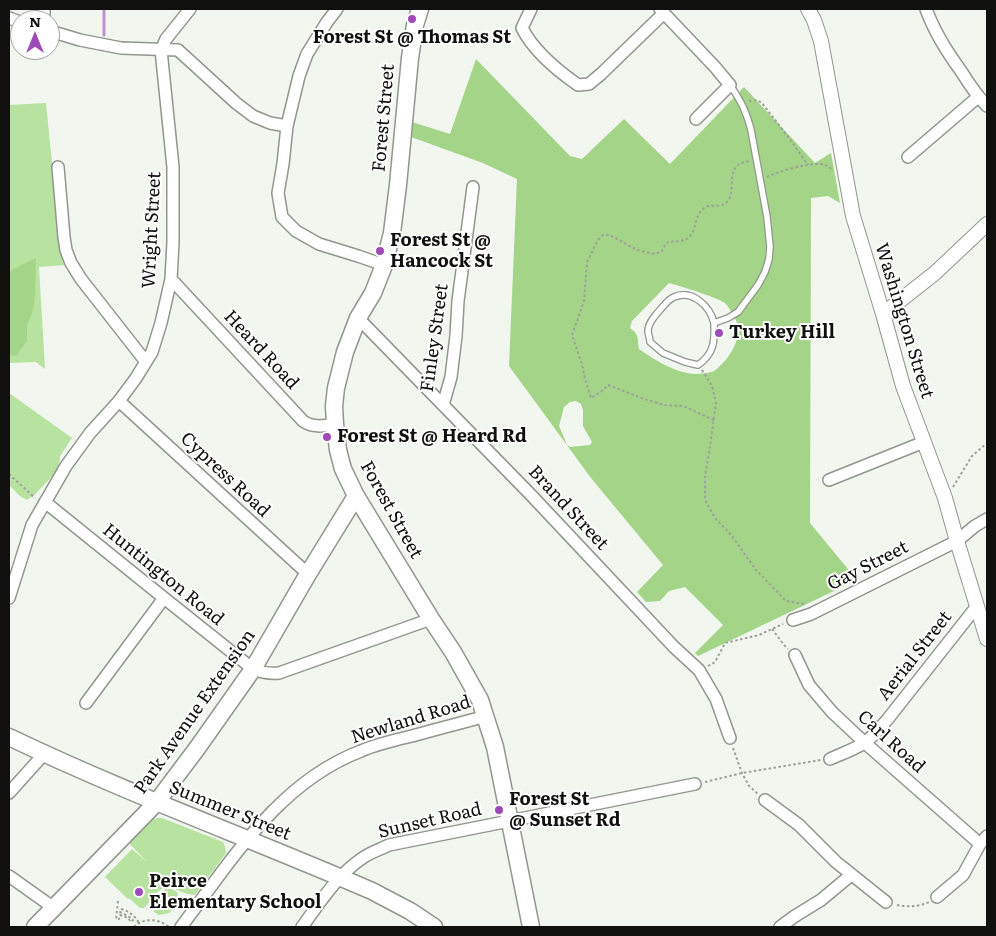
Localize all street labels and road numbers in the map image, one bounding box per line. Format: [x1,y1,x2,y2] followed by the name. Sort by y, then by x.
[369,63,399,173] street label: Forest Street
[138,171,166,289] street label: Wright Street
[870,241,938,401] street label: Washington Street
[417,282,453,394] street label: Finley Street
[219,306,303,394] street label: Heard Road
[176,428,274,522] street label: Cypress Road
[355,457,427,563] street label: Forest Street
[523,461,613,555] street label: Brand Street
[98,520,228,630] street label: Huntington Road
[824,536,912,596] street label: Gay Street
[873,607,957,705] street label: Aerial Street
[130,626,260,798] street label: Park Avenue Extension
[349,692,473,748] street label: Newland Road
[853,706,929,778] street label: Carl Road
[166,777,294,845] street label: Summer Street
[376,799,484,843] street label: Sunset Road

